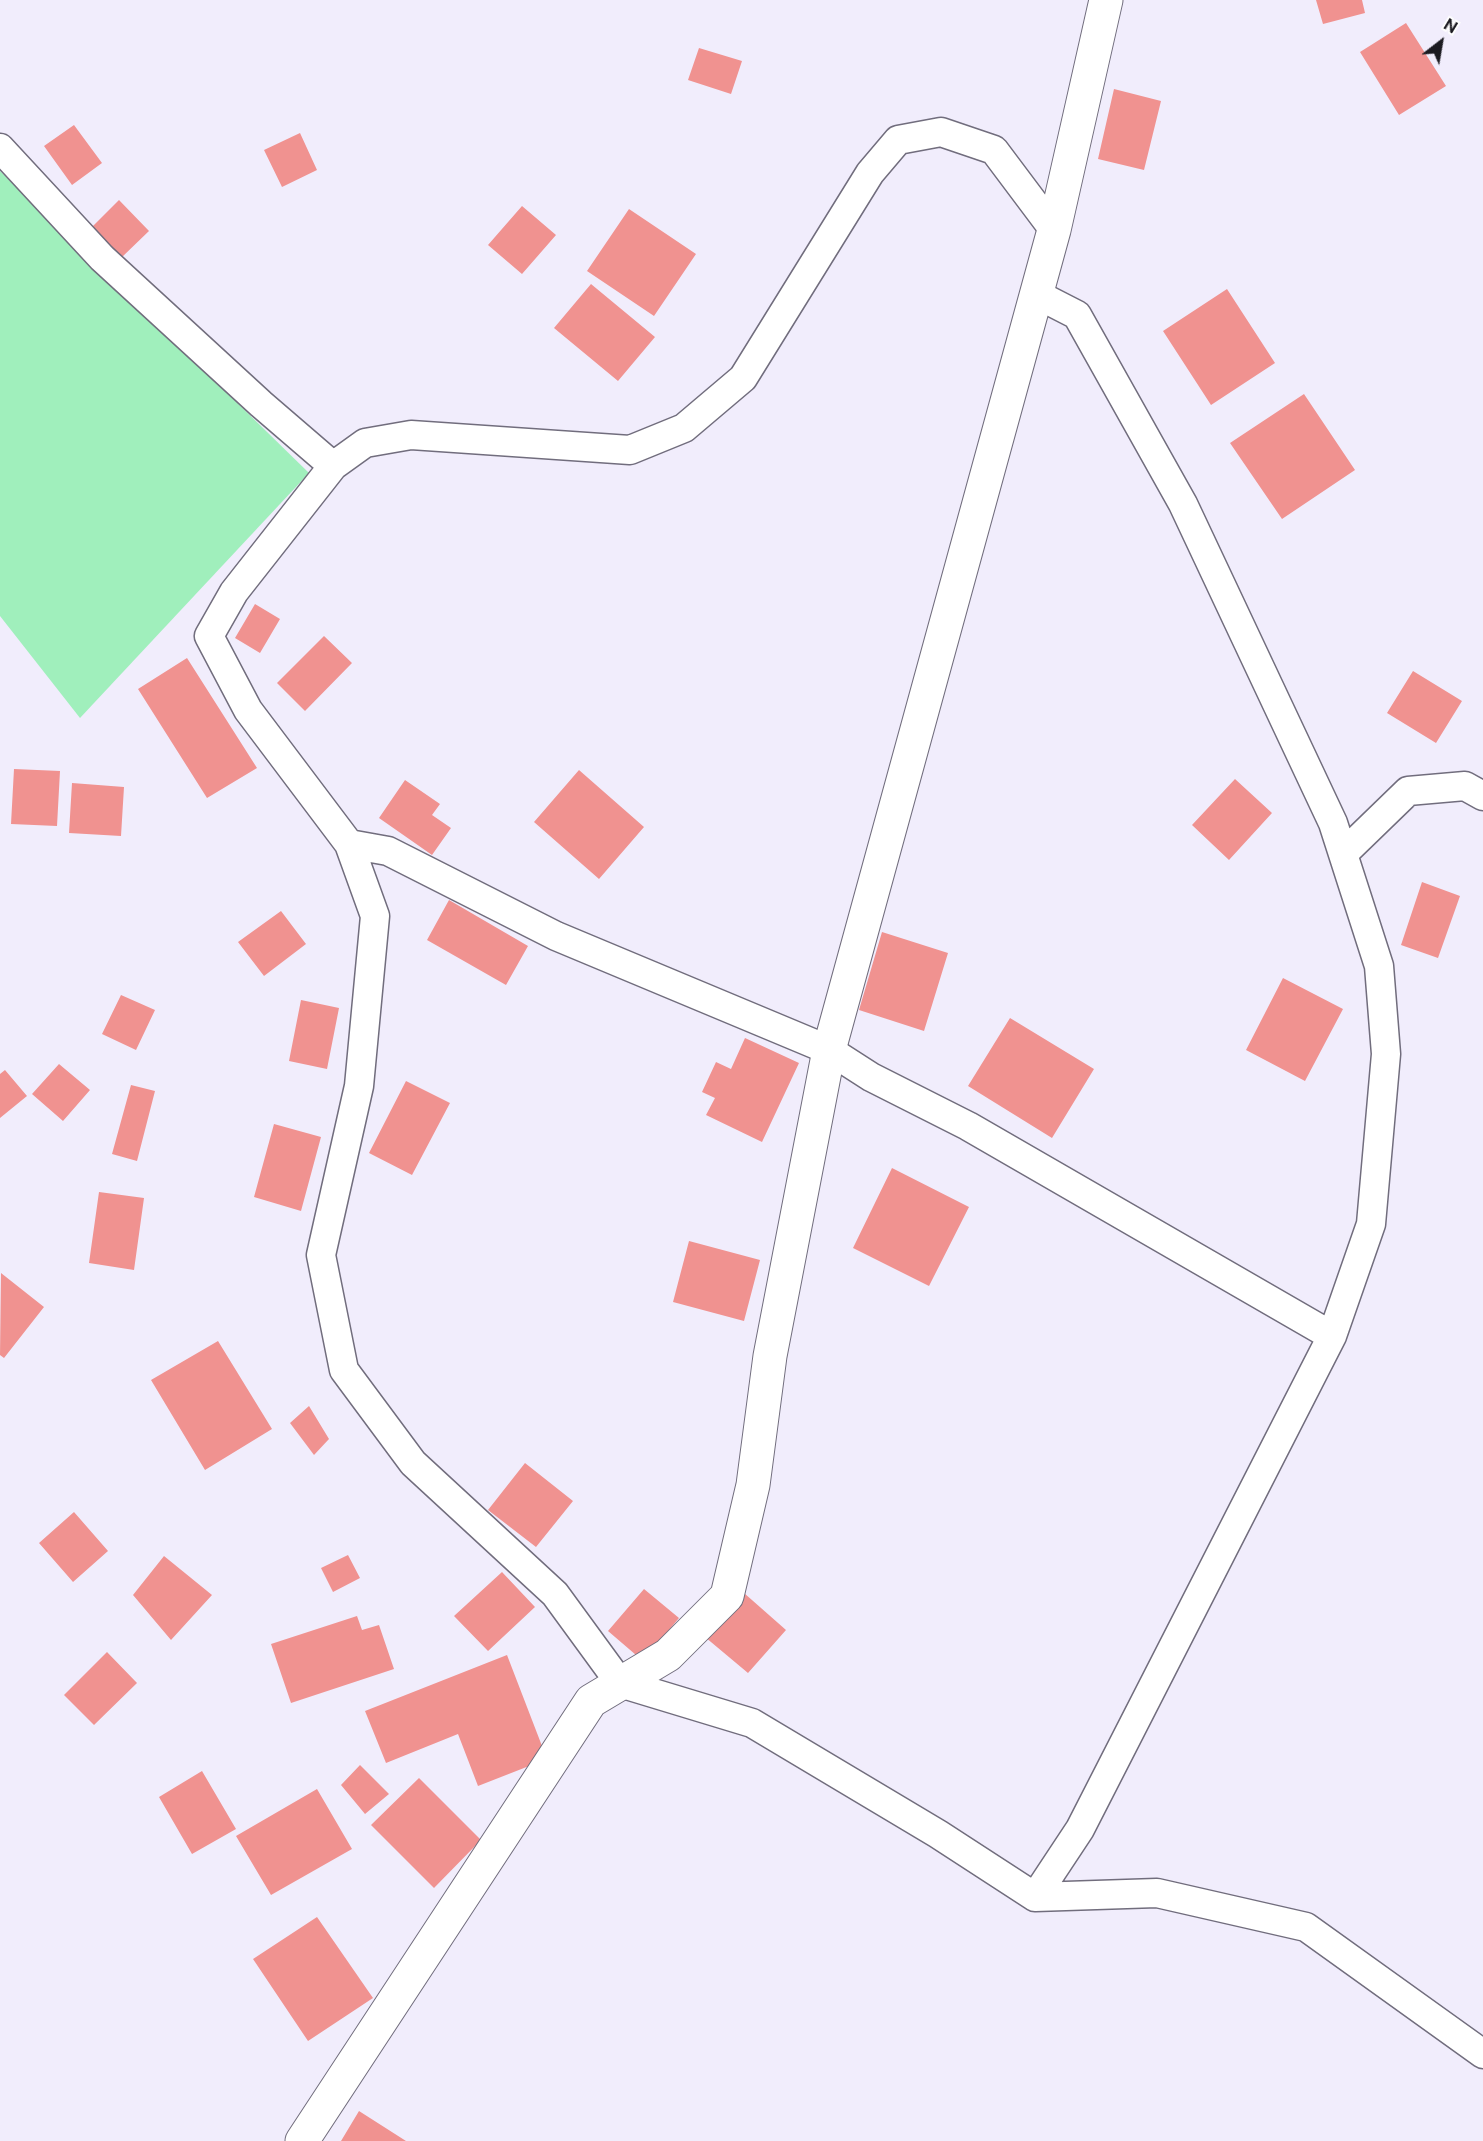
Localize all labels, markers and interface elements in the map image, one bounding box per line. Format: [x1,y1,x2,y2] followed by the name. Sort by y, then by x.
[1411,12,1471,72] north arrow
[1440,15,1461,38] text: N

